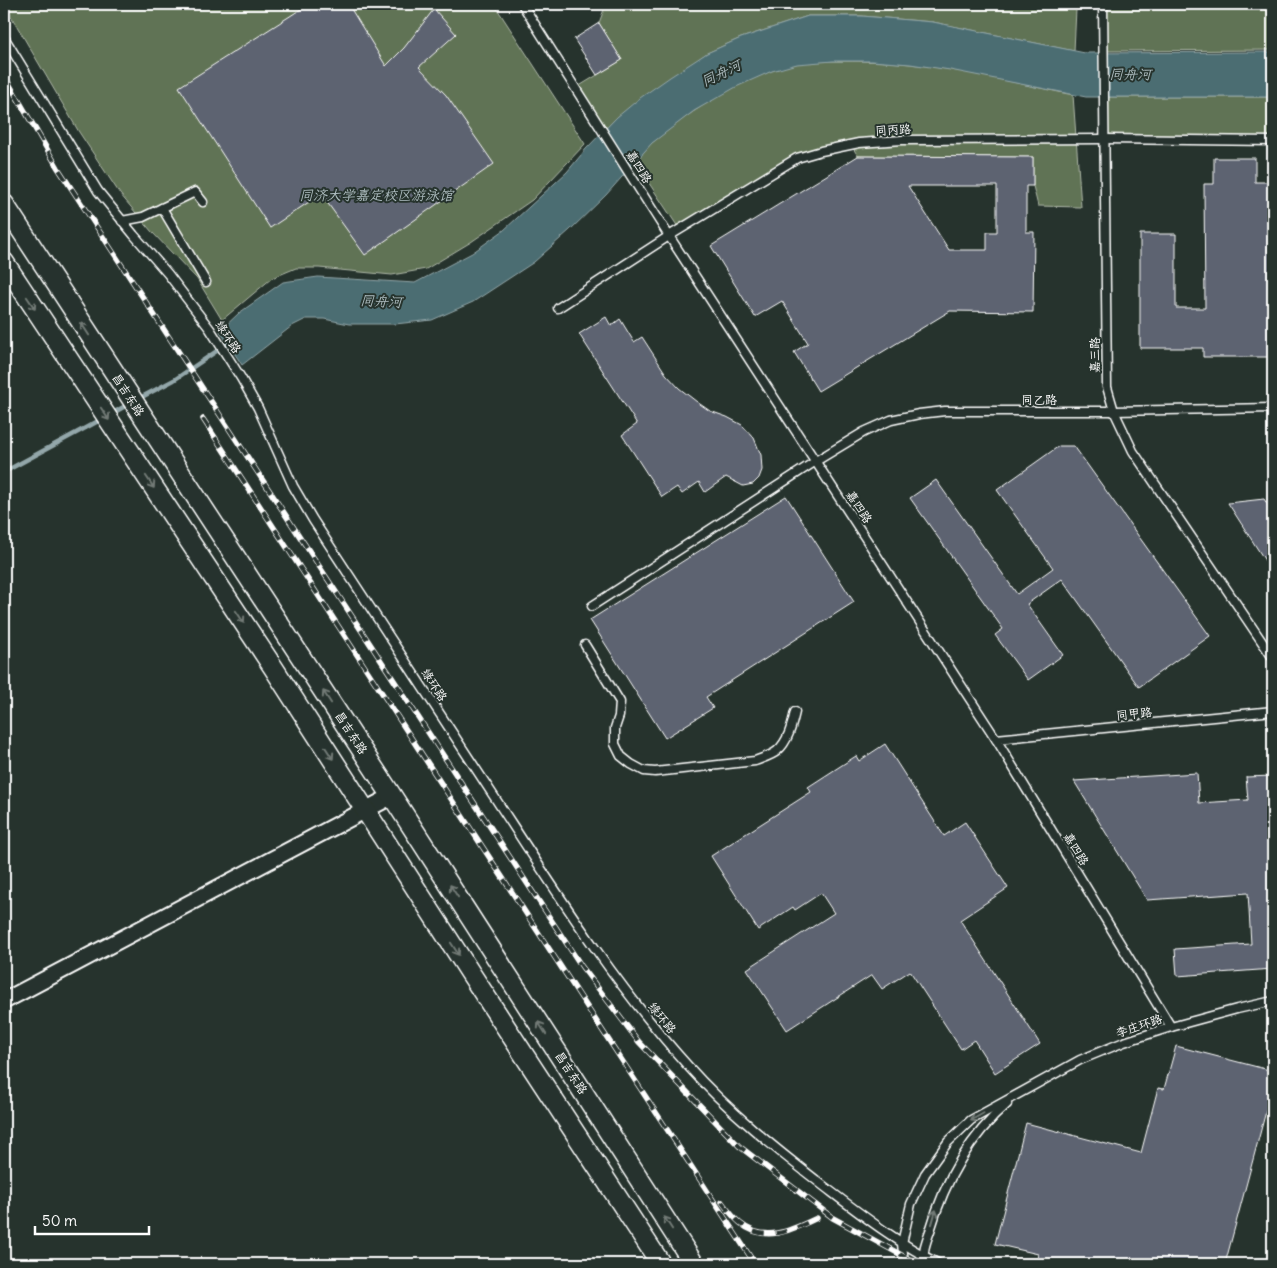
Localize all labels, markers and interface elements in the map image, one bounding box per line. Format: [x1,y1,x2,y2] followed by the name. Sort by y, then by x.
[698,55,746,90] water label: 同舟河
[1109,65,1153,83] water label: 同舟河
[875,121,911,138] street label: 同丙路
[624,147,655,186] street label: 嘉四路
[299,186,455,204] water label: 同济大学嘉定校区游泳馆
[360,291,404,311] water label: 同舟河
[26,295,36,309] one-way arrow
[212,318,245,356] street label: 绿环路
[80,322,90,336] one-way arrow
[1087,337,1102,373] street label: 嘉三路
[109,371,148,419] street label: 昌吉东路
[1021,392,1057,407] street label: 同乙路
[99,407,110,421] one-way arrow
[145,475,155,489] one-way arrow
[843,488,876,526] street label: 嘉四路
[235,610,245,624] one-way arrow
[418,666,451,704] street label: 绿环路
[322,690,332,704] one-way arrow
[1115,704,1153,723] street label: 同甲路
[332,709,371,757] street label: 昌吉东路
[324,746,334,760] one-way arrow
[1061,829,1092,868] street label: 嘉四路
[449,885,459,899] one-way arrow
[450,942,460,956] one-way arrow
[645,999,680,1036] street label: 绿环路
[1114,1011,1164,1040] street label: 李庄环路
[537,1021,547,1035] one-way arrow
[552,1049,591,1097] street label: 昌吉东路
[971,1112,985,1122] one-way arrow
[35,1203,149,1235] scale bar
[929,1210,939,1226] one-way arrow
[42,1211,77,1230] text: 50 m
[663,1217,673,1231] one-way arrow

